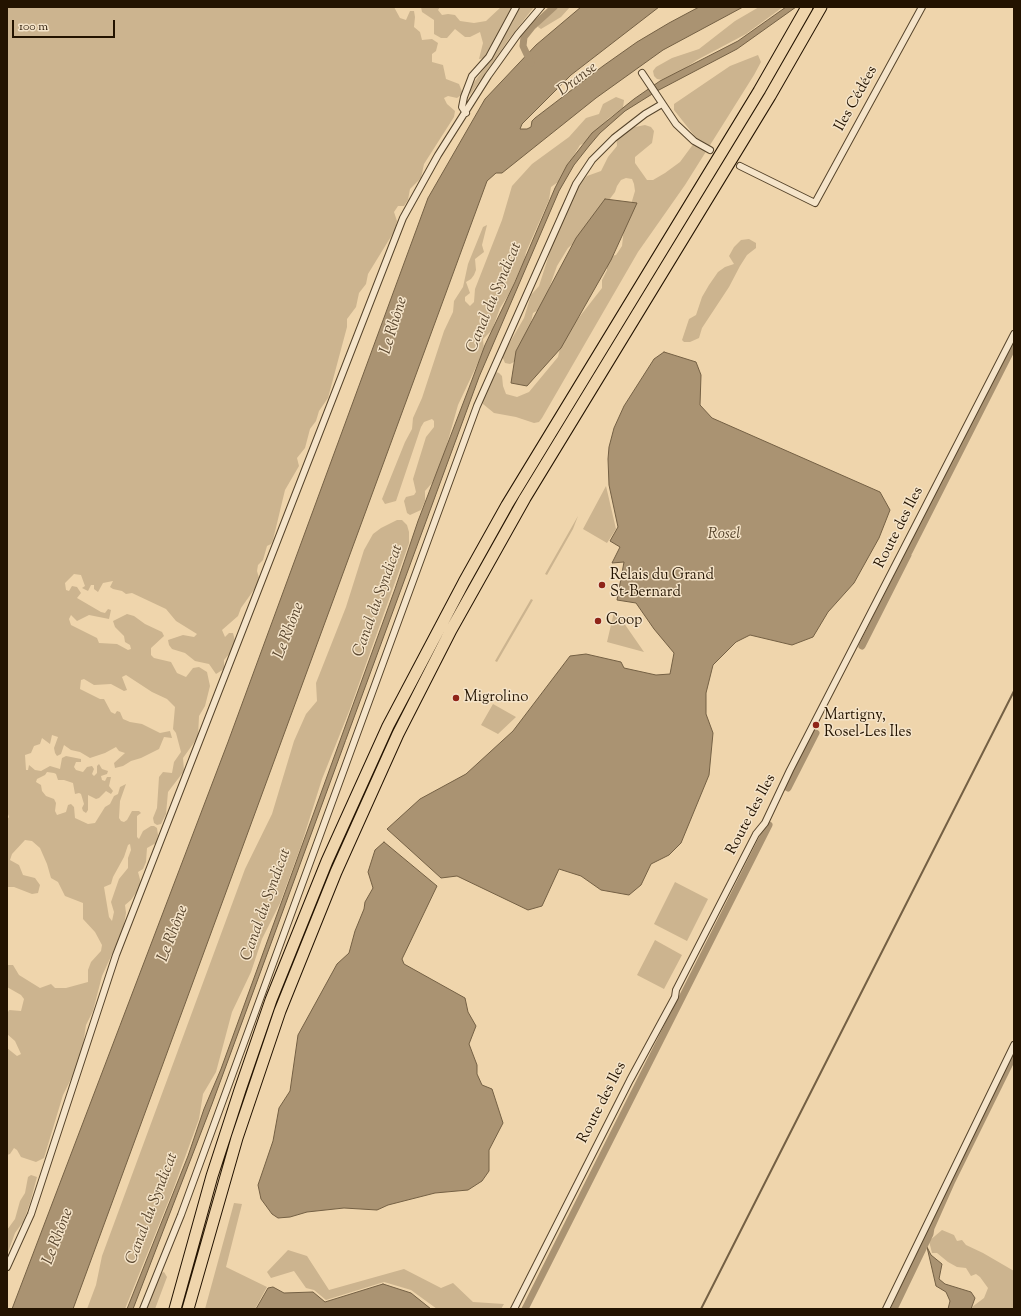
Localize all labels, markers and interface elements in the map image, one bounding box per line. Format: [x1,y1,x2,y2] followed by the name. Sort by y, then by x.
[14,12,117,38] scale bar
[19,18,48,36] text: 100 m
[554,59,602,101] water label: Dranse
[832,63,882,135] street label: Iles Cédées
[463,240,527,356] water label: Canal du Syndicat
[377,295,413,357] water label: Le Rhône
[872,484,928,572] street label: Route des Iles
[708,525,740,545] water label: Rosel
[350,542,408,660] water label: Canal du Syndicat
[610,567,714,602] place label: Relais du Grand St-Bernard
[597,580,607,590] marker: Relais du Grand St-Bernard
[270,600,310,662] water label: Le Rhône
[606,612,642,630] place label: Coop
[593,616,603,626] marker: Coop
[464,689,528,707] place label: Migrolino
[451,693,461,703] marker: Migrolino
[824,707,911,742] place label: Martigny, Rosel-Les Iles
[811,720,821,730] marker: Martigny, Rosel-Les Iles
[723,772,781,858] street label: Route des Iles
[238,846,296,964] water label: Canal du Syndicat
[154,903,194,965] water label: Le Rhône
[575,1059,631,1147] street label: Route des Iles
[123,1150,183,1268] water label: Canal du Syndicat
[39,1206,79,1268] water label: Le Rhône

